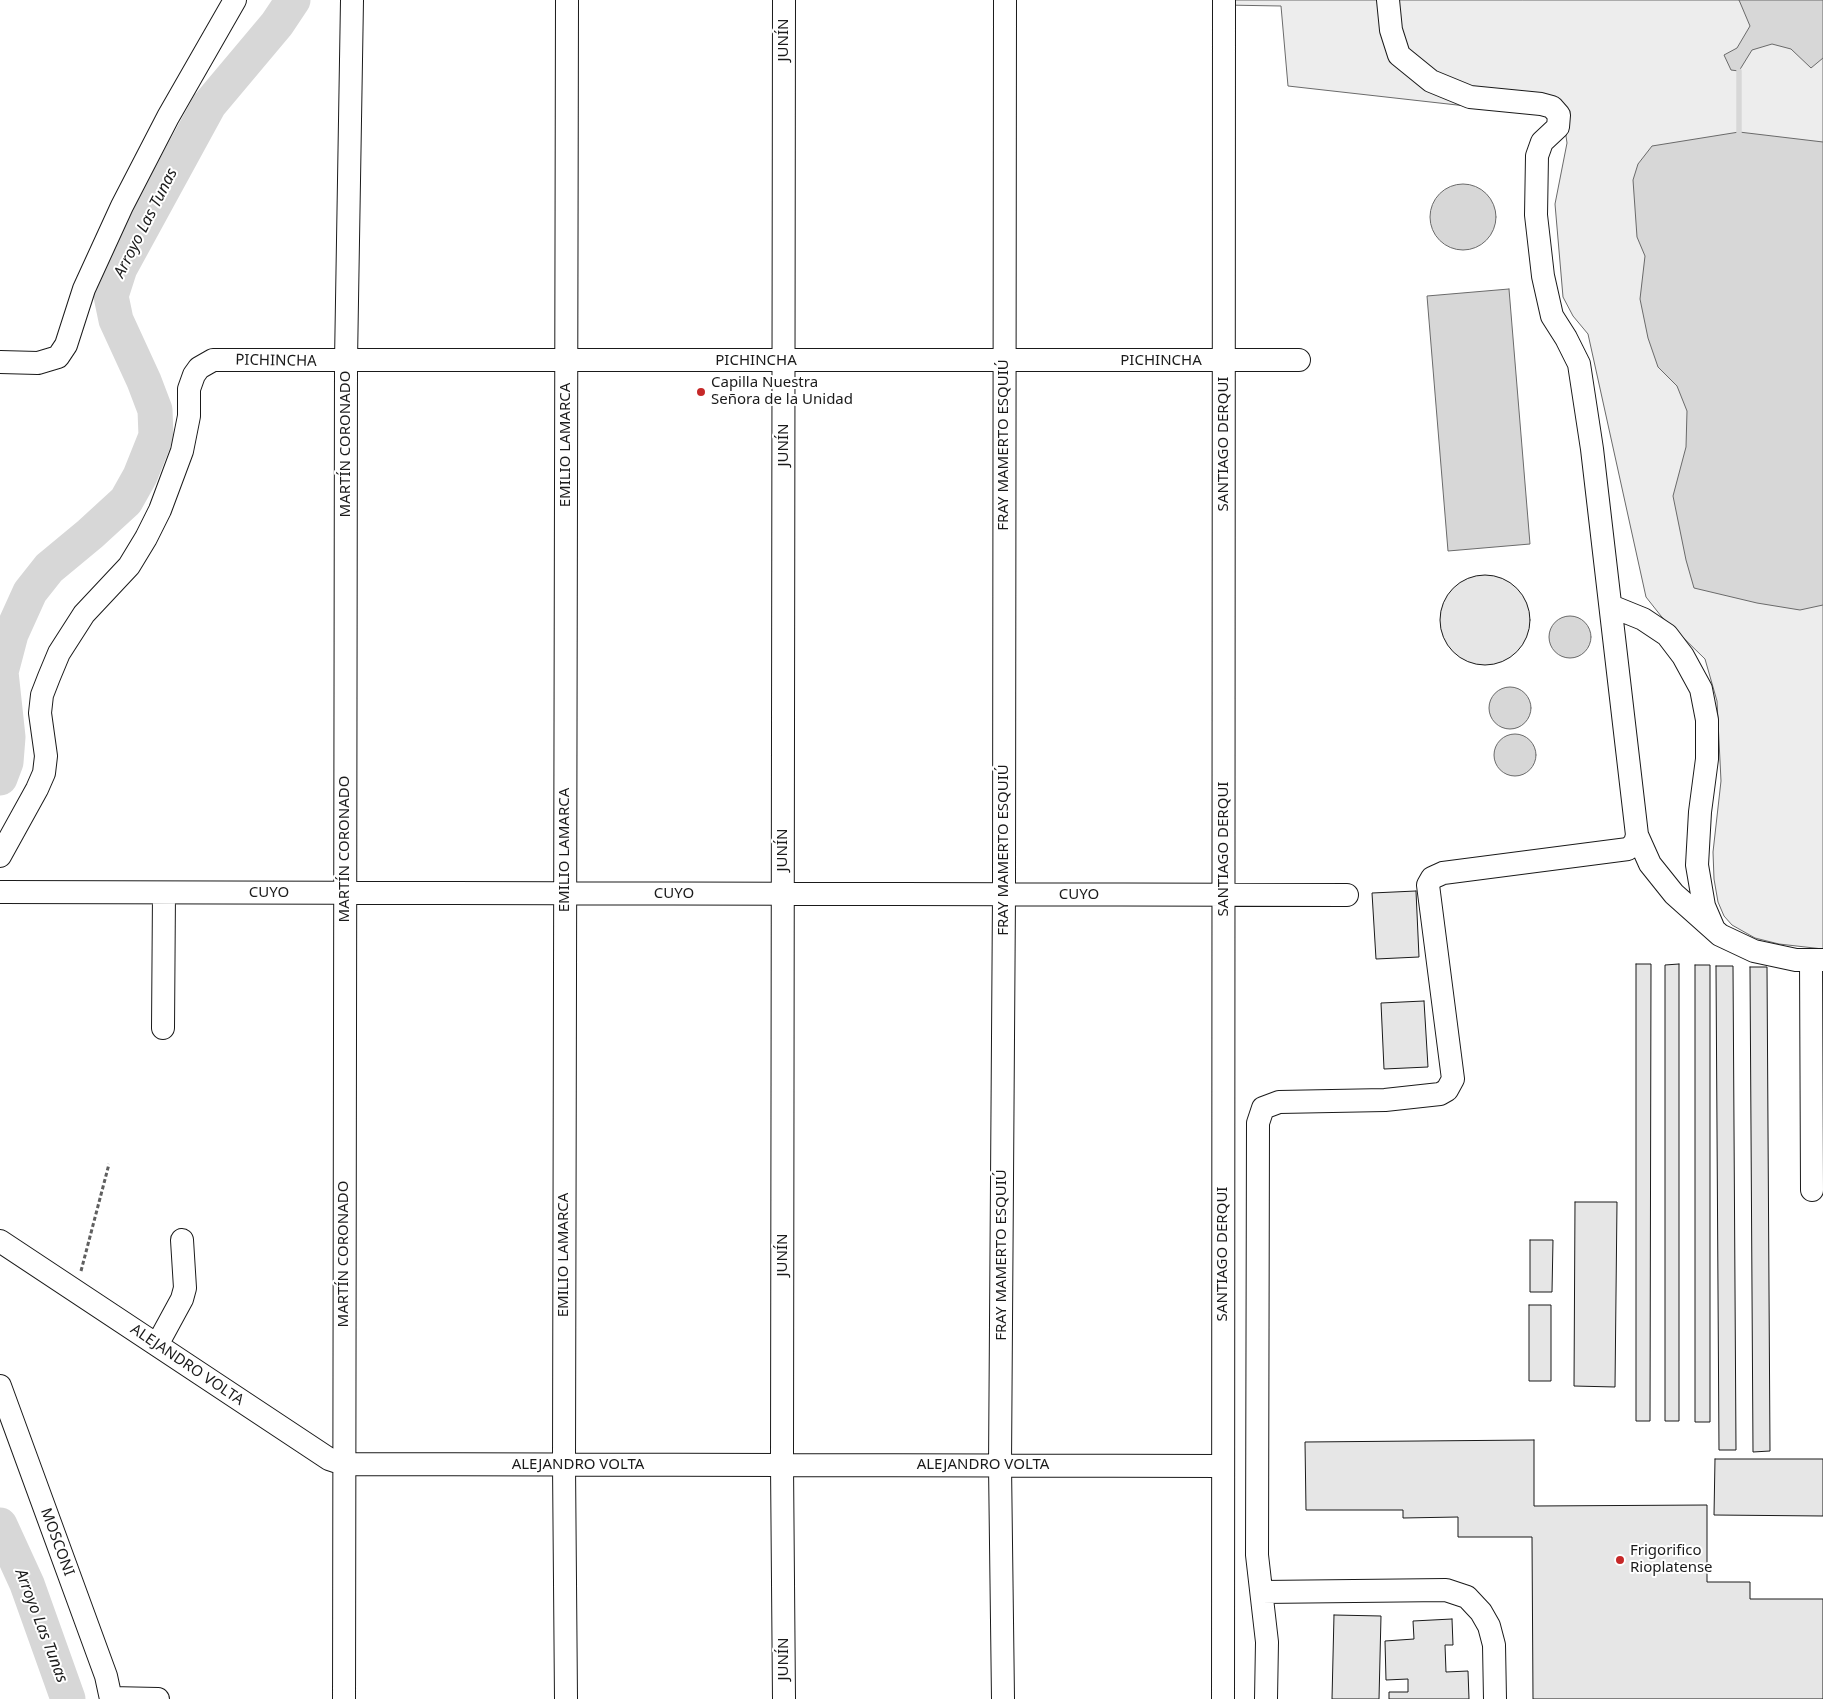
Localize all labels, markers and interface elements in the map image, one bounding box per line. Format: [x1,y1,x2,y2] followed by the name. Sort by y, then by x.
[775,19,793,61] street label: JUNÍN
[110,165,182,281] water label: Arroyo Las Tunas
[235,351,317,371] street label: PICHINCHA
[715,352,797,370] street label: PICHINCHA
[1120,352,1202,370] street label: PICHINCHA
[995,359,1013,531] street label: FRAY MAMERTO ESQUIÚ
[337,371,355,517] street label: MARTÍN CORONADO
[711,374,853,409] place label: Capilla Nuestra Señora de la Unidad
[1215,377,1233,511] street label: SANTIAGO DERQUI
[557,383,575,507] street label: EMILIO LAMARCA
[695,386,707,398] marker: Capilla Nuestra Señora de la Unidad
[775,424,793,466] street label: JUNÍN
[995,764,1013,936] street label: FRAY MAMERTO ESQUIÚ
[336,776,354,922] street label: MARTÍN CORONADO
[1215,782,1233,916] street label: SANTIAGO DERQUI
[556,788,574,912] street label: EMILIO LAMARCA
[774,829,792,871] street label: JUNÍN
[249,884,289,902] street label: CUYO
[654,885,694,903] street label: CUYO
[1059,886,1099,904] street label: CUYO
[993,1169,1011,1341] street label: FRAY MAMERTO ESQUIÚ
[335,1181,353,1327] street label: MARTÍN CORONADO
[1214,1187,1232,1321] street label: SANTIAGO DERQUI
[555,1193,573,1317] street label: EMILIO LAMARCA
[774,1234,792,1276] street label: JUNÍN
[127,1320,247,1410] street label: ALEJANDRO VOLTA
[512,1456,644,1474] street label: ALEJANDRO VOLTA
[917,1456,1049,1474] street label: ALEJANDRO VOLTA
[36,1506,78,1578] street label: MOSCONI
[1630,1542,1713,1577] place label: Frigorifico Rioplatense
[1614,1554,1626,1566] marker: Frigorifico Rioplatense
[10,1566,72,1686] water label: Arroyo Las Tunas
[775,1638,793,1680] street label: JUNÍN

